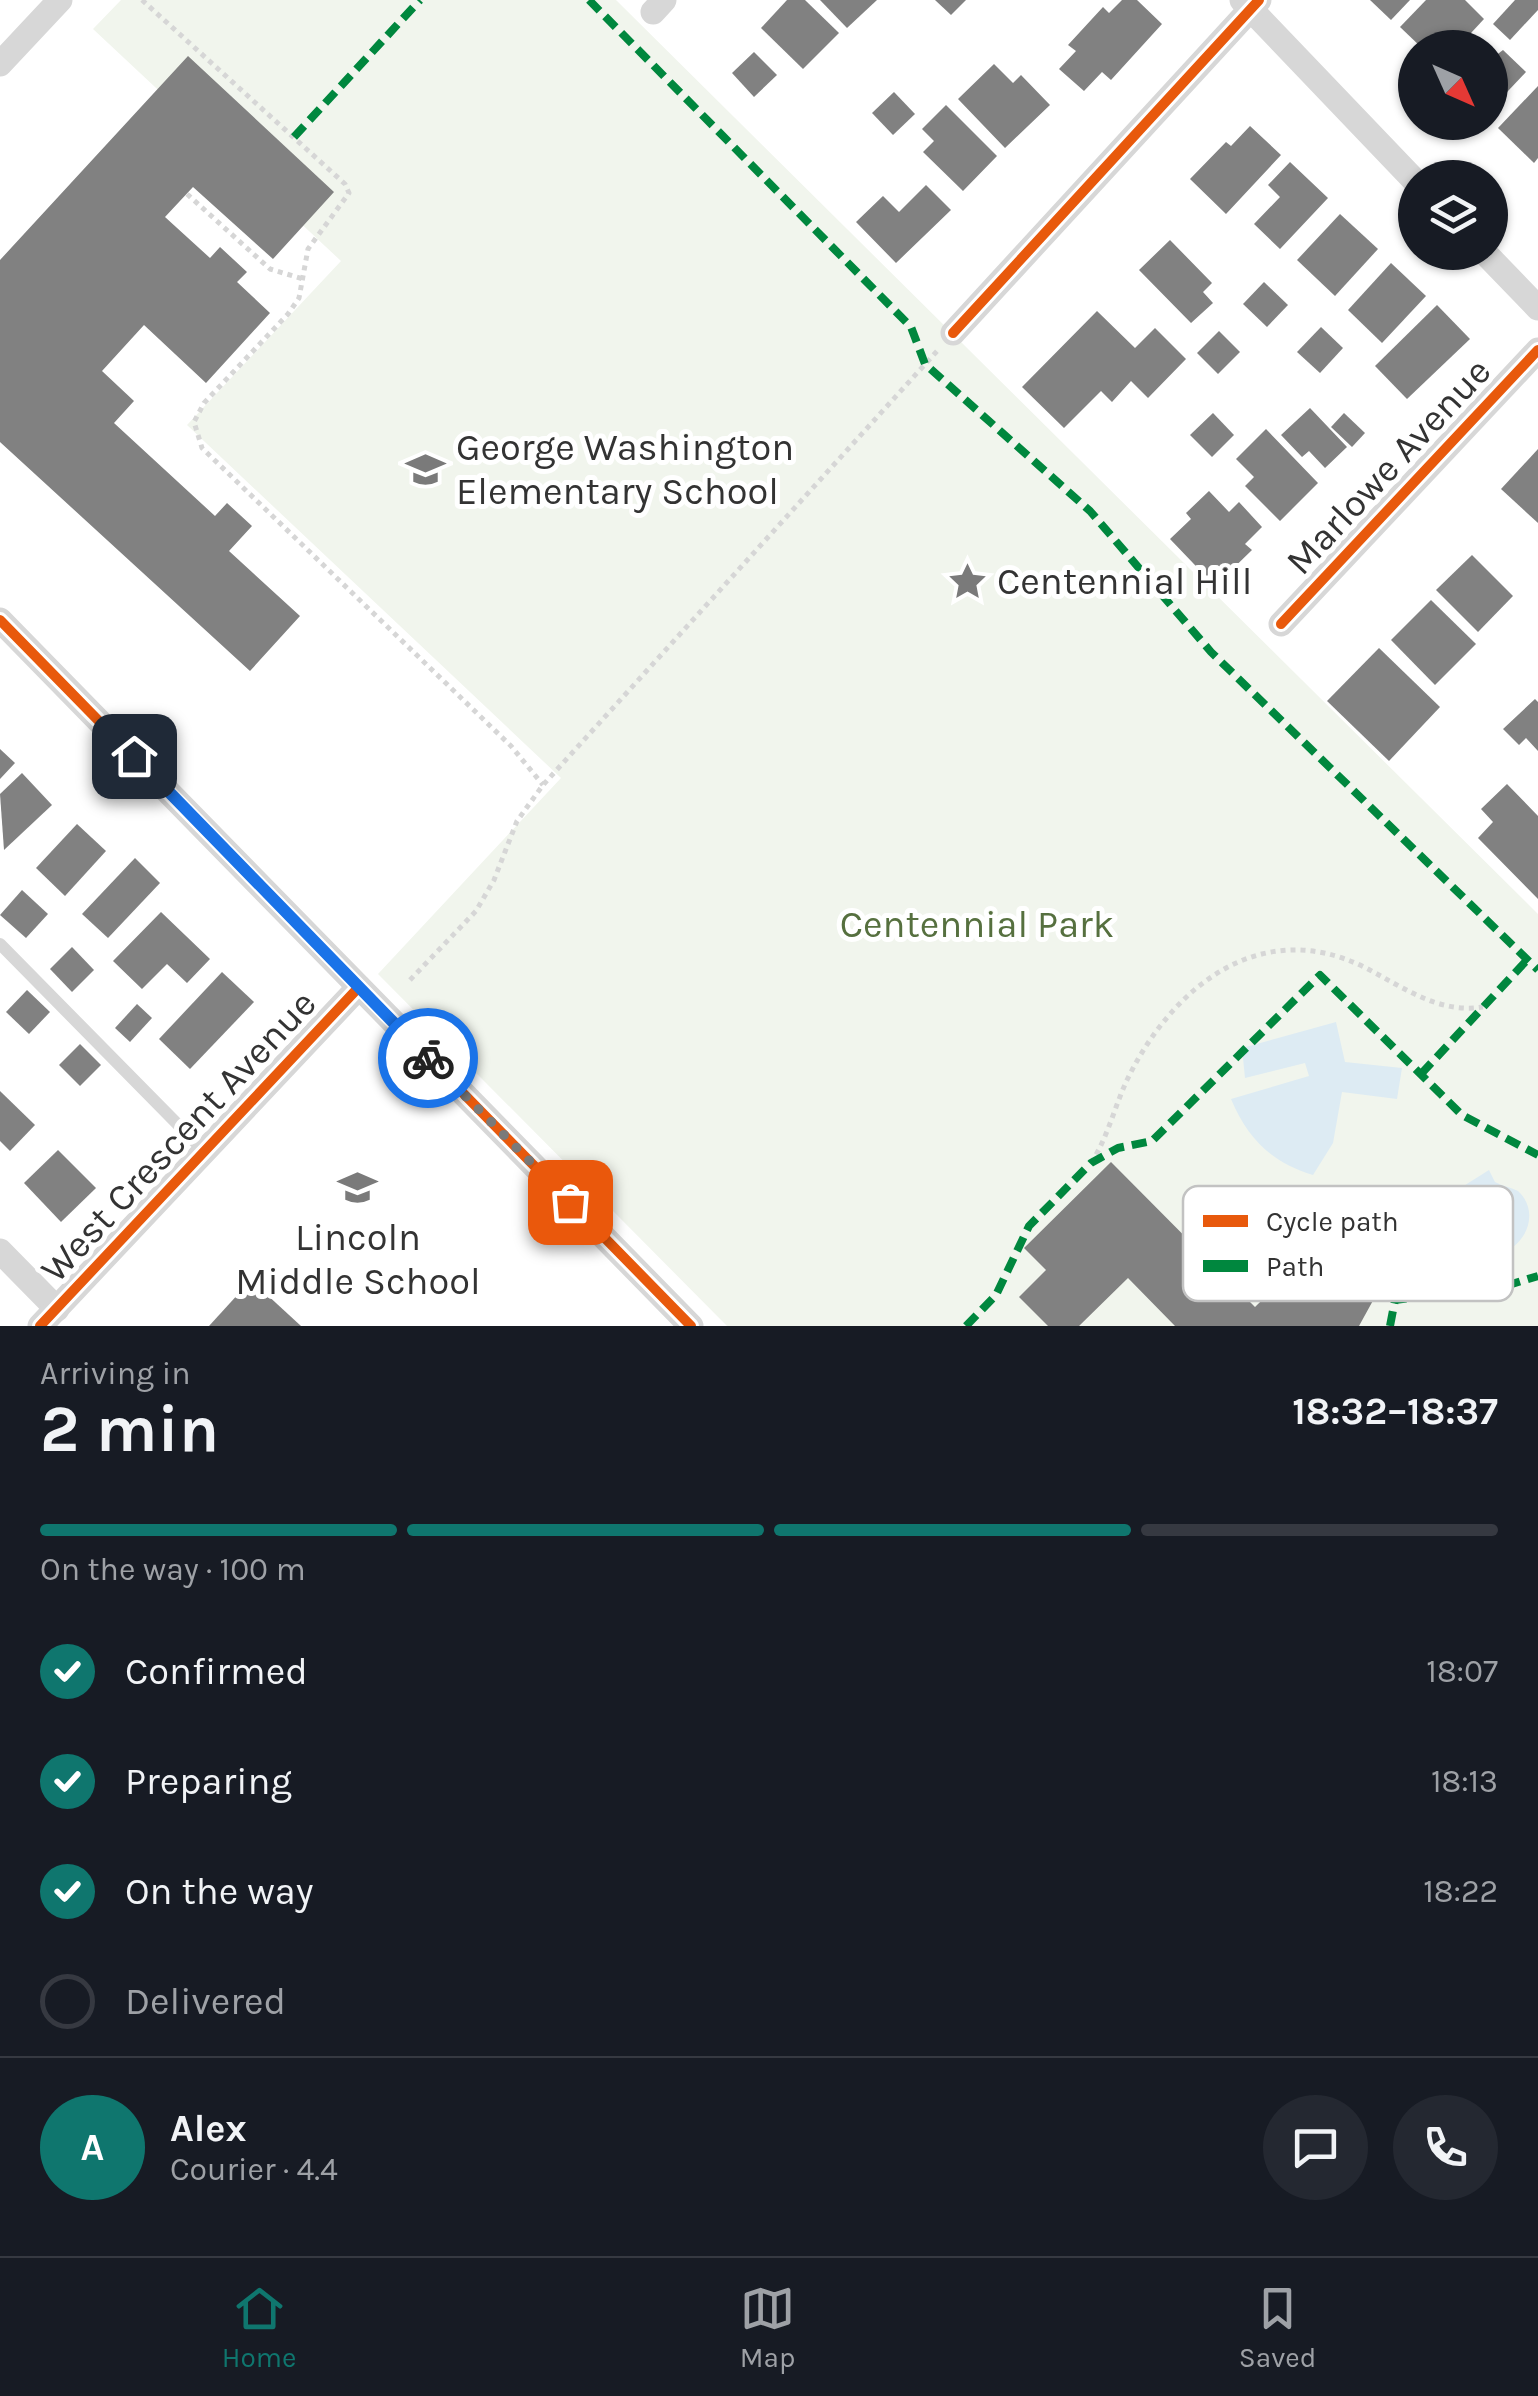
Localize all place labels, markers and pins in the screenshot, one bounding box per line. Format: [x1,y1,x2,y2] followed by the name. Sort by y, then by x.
[456,425,794,514] place label: George Washington Elementary School
[405,448,447,490] school or university icon: George Washington Elementary School
[997,559,1252,604] place label: Centennial Hill
[946,560,988,602] place icon: Centennial Hill
[92,714,177,799] pin
[528,1160,613,1245] pin
[337,1167,379,1209] school or university icon: Lincoln Middle School
[235,1215,481,1304] place label: Lincoln Middle School

